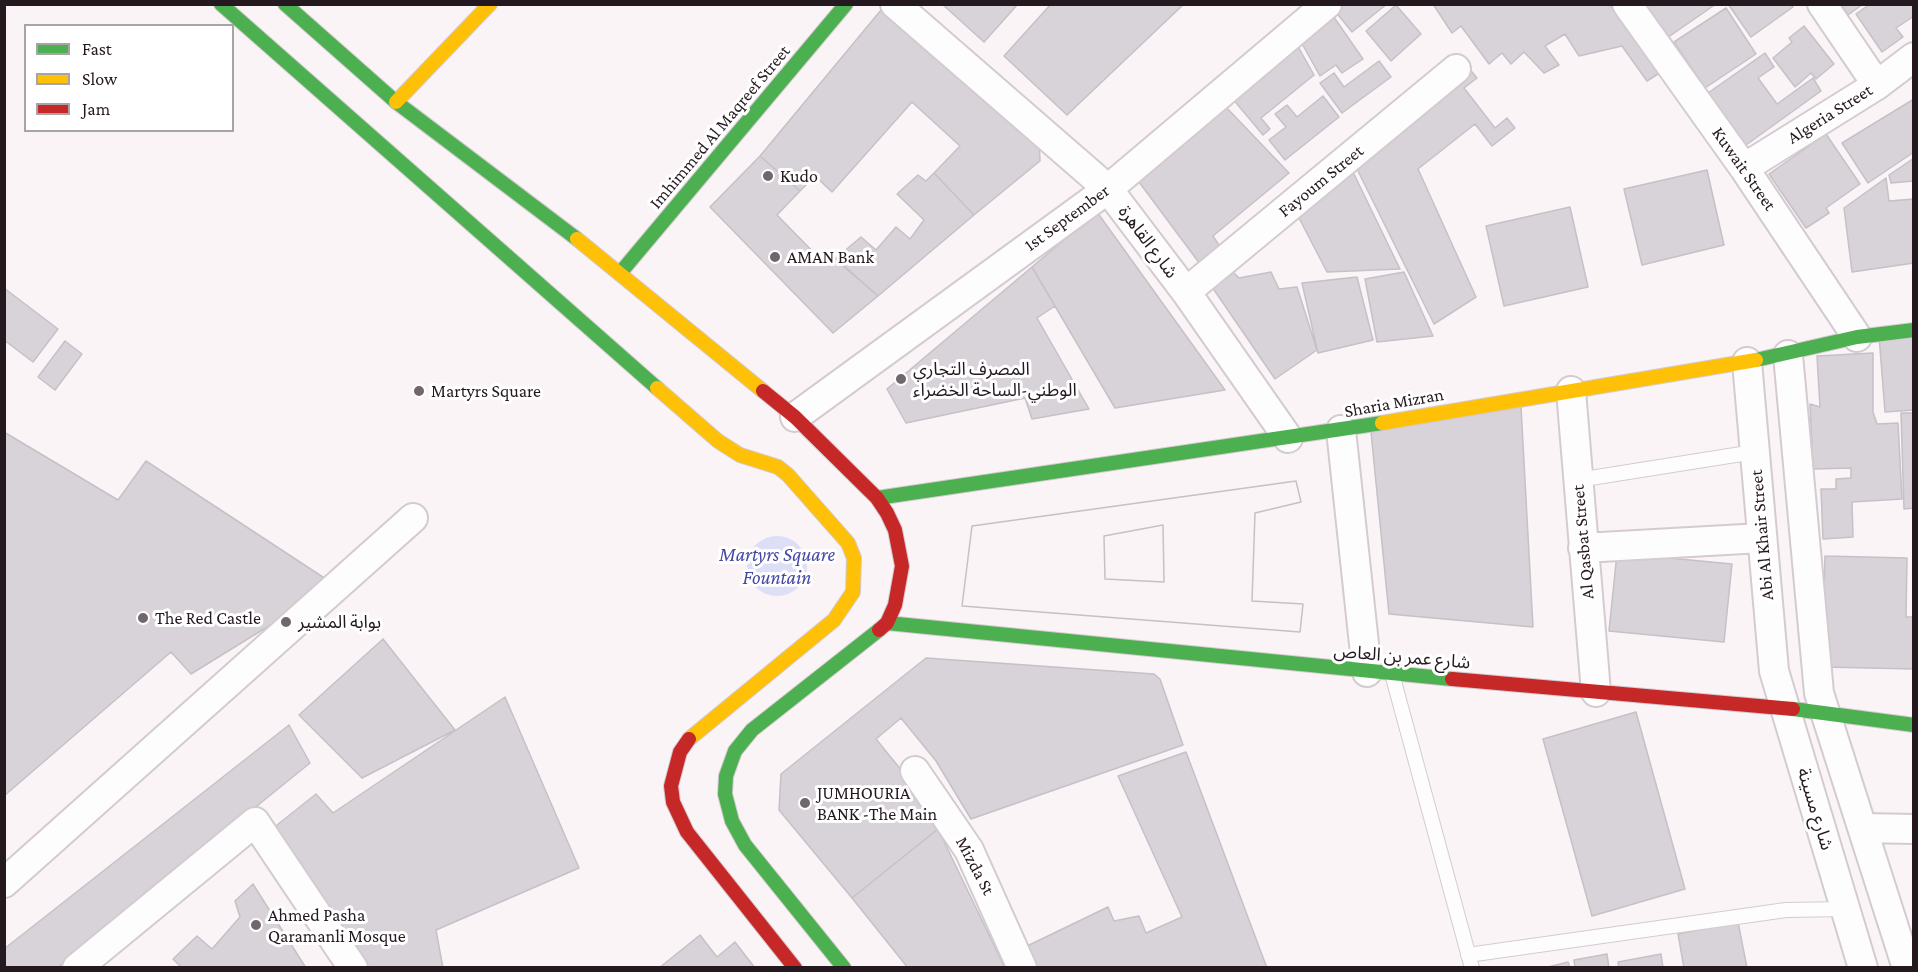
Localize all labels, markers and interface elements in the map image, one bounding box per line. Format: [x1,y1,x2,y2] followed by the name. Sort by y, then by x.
[24,24,234,132] legend
[82,39,112,59] text: Fast
[645,41,795,213] street label: Imhimmed Al Maqreef Street
[82,69,117,89] text: Slow
[1783,79,1877,149] street label: Algeria Street
[82,99,110,119] text: Jam
[1707,123,1781,215] street label: Kuwait Street
[1274,140,1368,222] street label: Fayoum Street
[780,165,818,187] place label: Kudo
[761,169,775,183] marker: Kudo
[1020,180,1114,256] street label: 1st September
[1114,201,1182,283] street label: شارع القاهرة
[787,246,874,268] place label: AMAN Bank
[768,250,782,264] marker: AMAN Bank
[913,358,1077,400] place label: المصرف التجاري الوطني-الساحة الخضراء
[894,372,908,386] marker: المصرف التجاري الوطني-الساحة الخضراء
[431,380,541,402] place label: Martyrs Square
[412,384,426,398] marker: Martyrs Square
[1343,384,1445,422] street label: Sharia Mizran
[1746,469,1778,601] street label: Abi Al Khair Street
[1567,484,1599,600] street label: Al Qasbat Street
[719,543,835,590] water label: Martyrs Square Fountain
[155,607,261,629] place label: The Red Castle
[136,611,150,625] marker: The Red Castle
[298,611,381,633] place label: بوابة المشير
[279,615,293,629] marker: بوابة المشير
[1333,640,1471,674] street label: شارع عمر بن العاص
[1792,765,1838,853] street label: شارع مسينة
[817,782,937,824] place label: JUMHOURIA BANK -The Main
[798,796,812,810] marker: JUMHOURIA BANK -The Main
[951,833,999,899] street label: Mizda St
[268,904,406,946] place label: Ahmed Pasha Qaramanli Mosque
[249,918,263,932] marker: Ahmed Pasha Qaramanli Mosque

